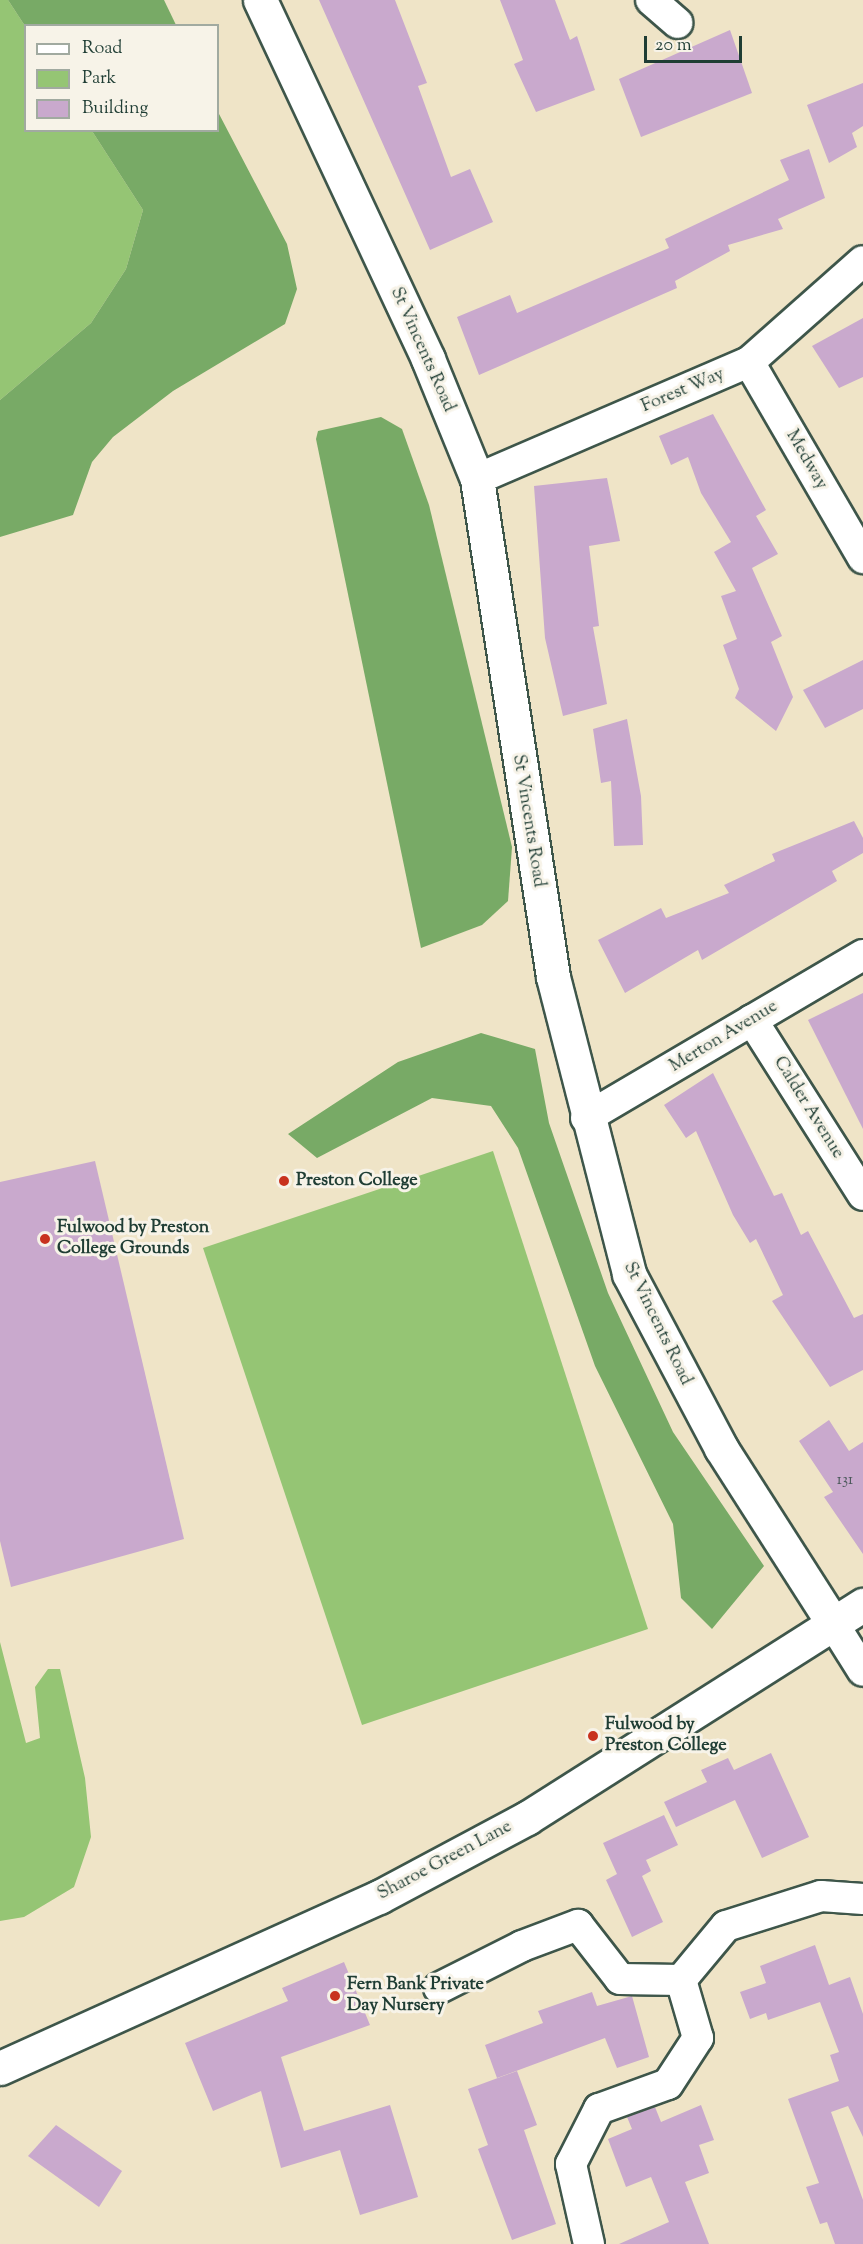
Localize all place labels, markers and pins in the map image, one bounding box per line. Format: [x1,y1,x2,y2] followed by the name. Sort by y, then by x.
[296,1170,418,1192] place label: Preston College
[277,1174,291,1188] marker: Preston College
[57,1218,209,1260] place label: Fulwood by Preston College Grounds
[38,1232,52,1246] marker: Fulwood by Preston College Grounds
[605,1715,727,1758] place label: Fulwood by Preston College
[586,1729,600,1743] marker: Fulwood by Preston College
[347,1975,484,2018] place label: Fern Bank Private Day Nursery
[328,1989,342,2003] marker: Fern Bank Private Day Nursery

